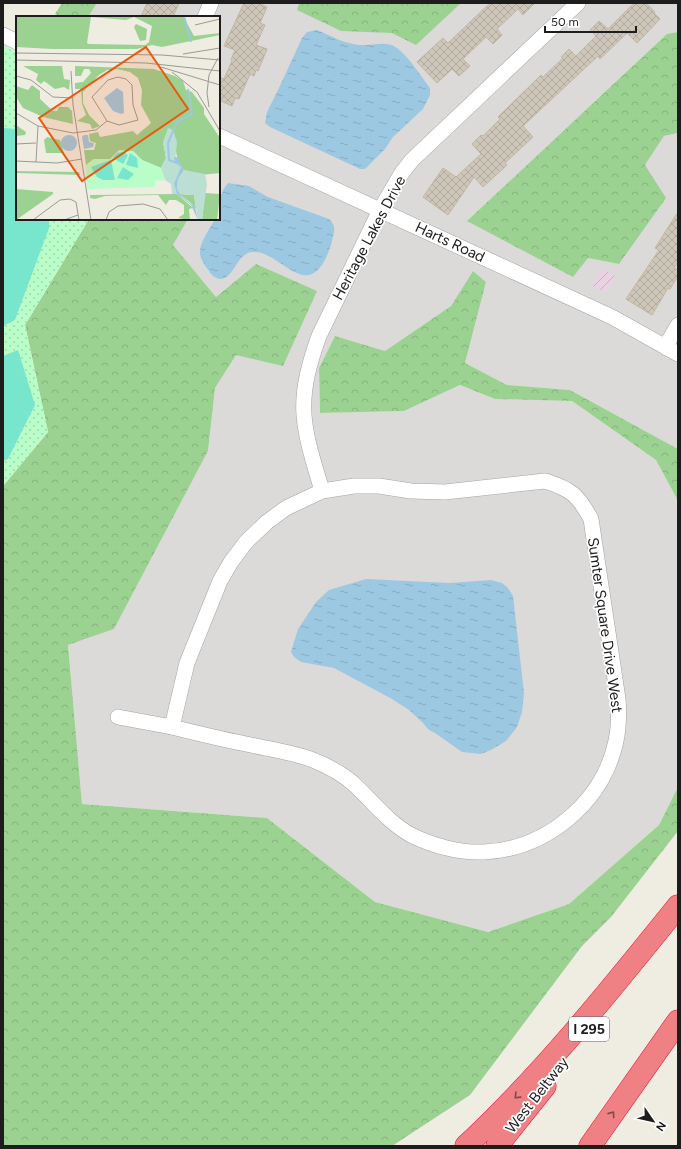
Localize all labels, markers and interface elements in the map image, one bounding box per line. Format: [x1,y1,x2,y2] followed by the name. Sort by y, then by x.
[545,8,636,34] scale bar
[551,15,579,29] text: 50 m
[16,16,220,220] inset map
[329,173,409,303] street label: Heritage Lakes Drive
[412,218,488,266] street label: Harts Road
[584,536,626,714] street label: Sumter Square Drive West
[569,1017,609,1041] road number: I 295
[502,1053,572,1137] street label: West Beltway
[514,1091,522,1099] one-way arrow
[633,1101,673,1141] north arrow
[607,1111,615,1118] one-way arrow
[653,1119,669,1133] text: N

